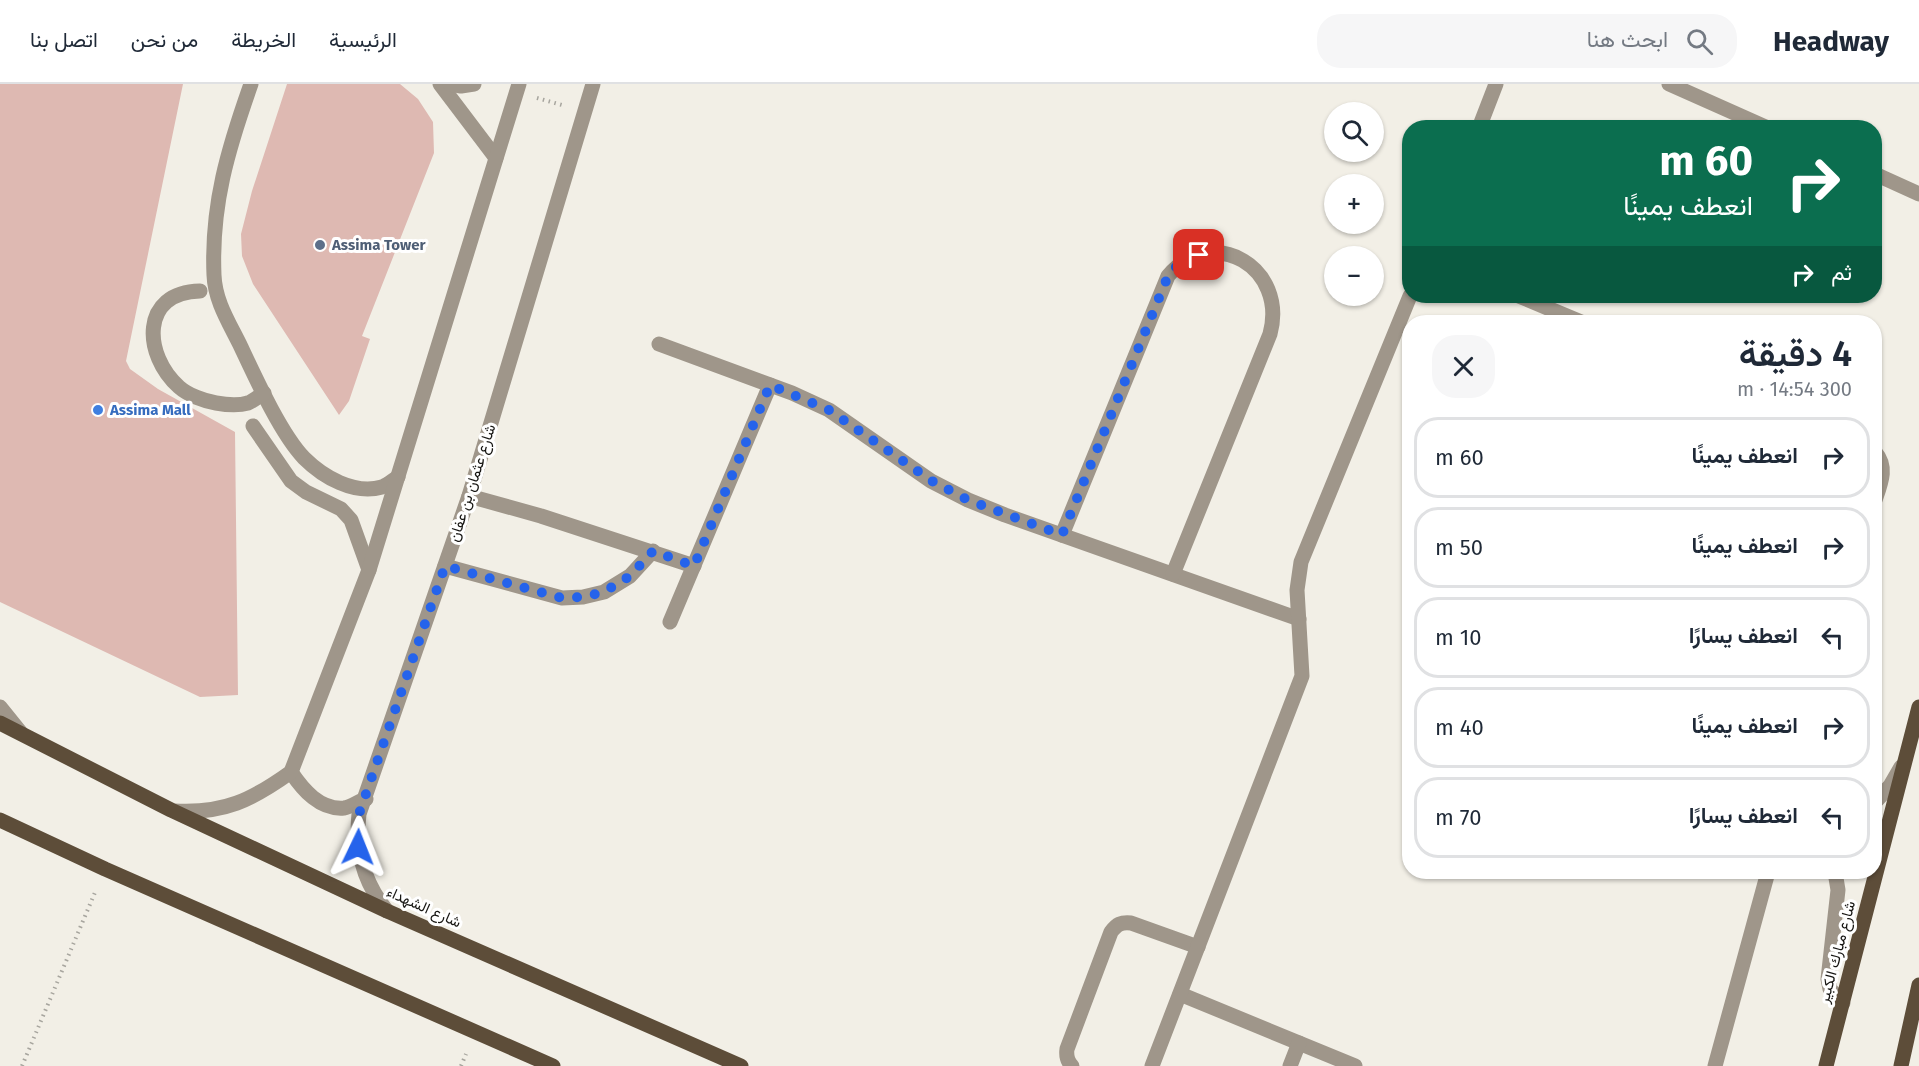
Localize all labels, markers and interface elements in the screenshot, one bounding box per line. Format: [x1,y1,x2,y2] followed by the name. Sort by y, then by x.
[1317,14,1737,68] search box
[1683,25,1716,58] icon: search
[1773,25,1889,58] text: Headway
[1587,26,1668,53] text: ابحث هنا
[30,27,98,53] text: اتصل بنا
[131,27,198,53] text: من نحن
[231,27,296,53] text: الخريطة
[329,27,397,53] text: الرئيسية
[1324,102,1384,306] map controls
[1324,102,1384,162] button: search
[1659,136,1753,186] text: 60 m
[1774,144,1852,222] icon: right
[1324,174,1384,234] button: +
[1623,190,1753,222] text: انعطف يمينًا
[1173,229,1224,280] pin
[331,236,426,254] place label: Assima Tower
[313,238,327,252] marker: Assima Tower
[1182,238,1215,271] icon: arrive
[1324,246,1384,306] button: −
[1786,258,1819,291] icon: right
[1831,259,1852,286] text: ثم
[1739,332,1852,376] text: 4 دقيقة
[1432,335,1495,398] button: close
[1737,377,1852,401] text: 300 m · 14:54
[109,401,191,419] place label: Assima Mall
[91,403,105,417] marker: Assima Mall
[445,422,501,545] street label: شارع عثمان بن عفان
[1816,441,1849,474] icon: right
[1691,442,1798,469] text: انعطف يمينًا
[1435,444,1484,471] text: 60 m
[1816,531,1849,564] icon: right
[1691,532,1798,559] text: انعطف يمينًا
[1435,534,1483,561] text: 50 m
[1816,621,1849,654] icon: left
[1689,622,1798,649] text: انعطف يسارًا
[1435,624,1482,651] text: 10 m
[1816,711,1849,744] icon: right
[1691,712,1798,739] text: انعطف يمينًا
[1435,714,1484,741] text: 40 m
[1816,801,1849,834] icon: left
[1689,802,1798,829] text: انعطف يسارًا
[1435,804,1481,831] text: 70 m
[326,815,390,879] position arrow
[383,883,464,933] street label: شارع الشهداء
[1814,899,1861,1007] street label: شارع مبارك الكبير

